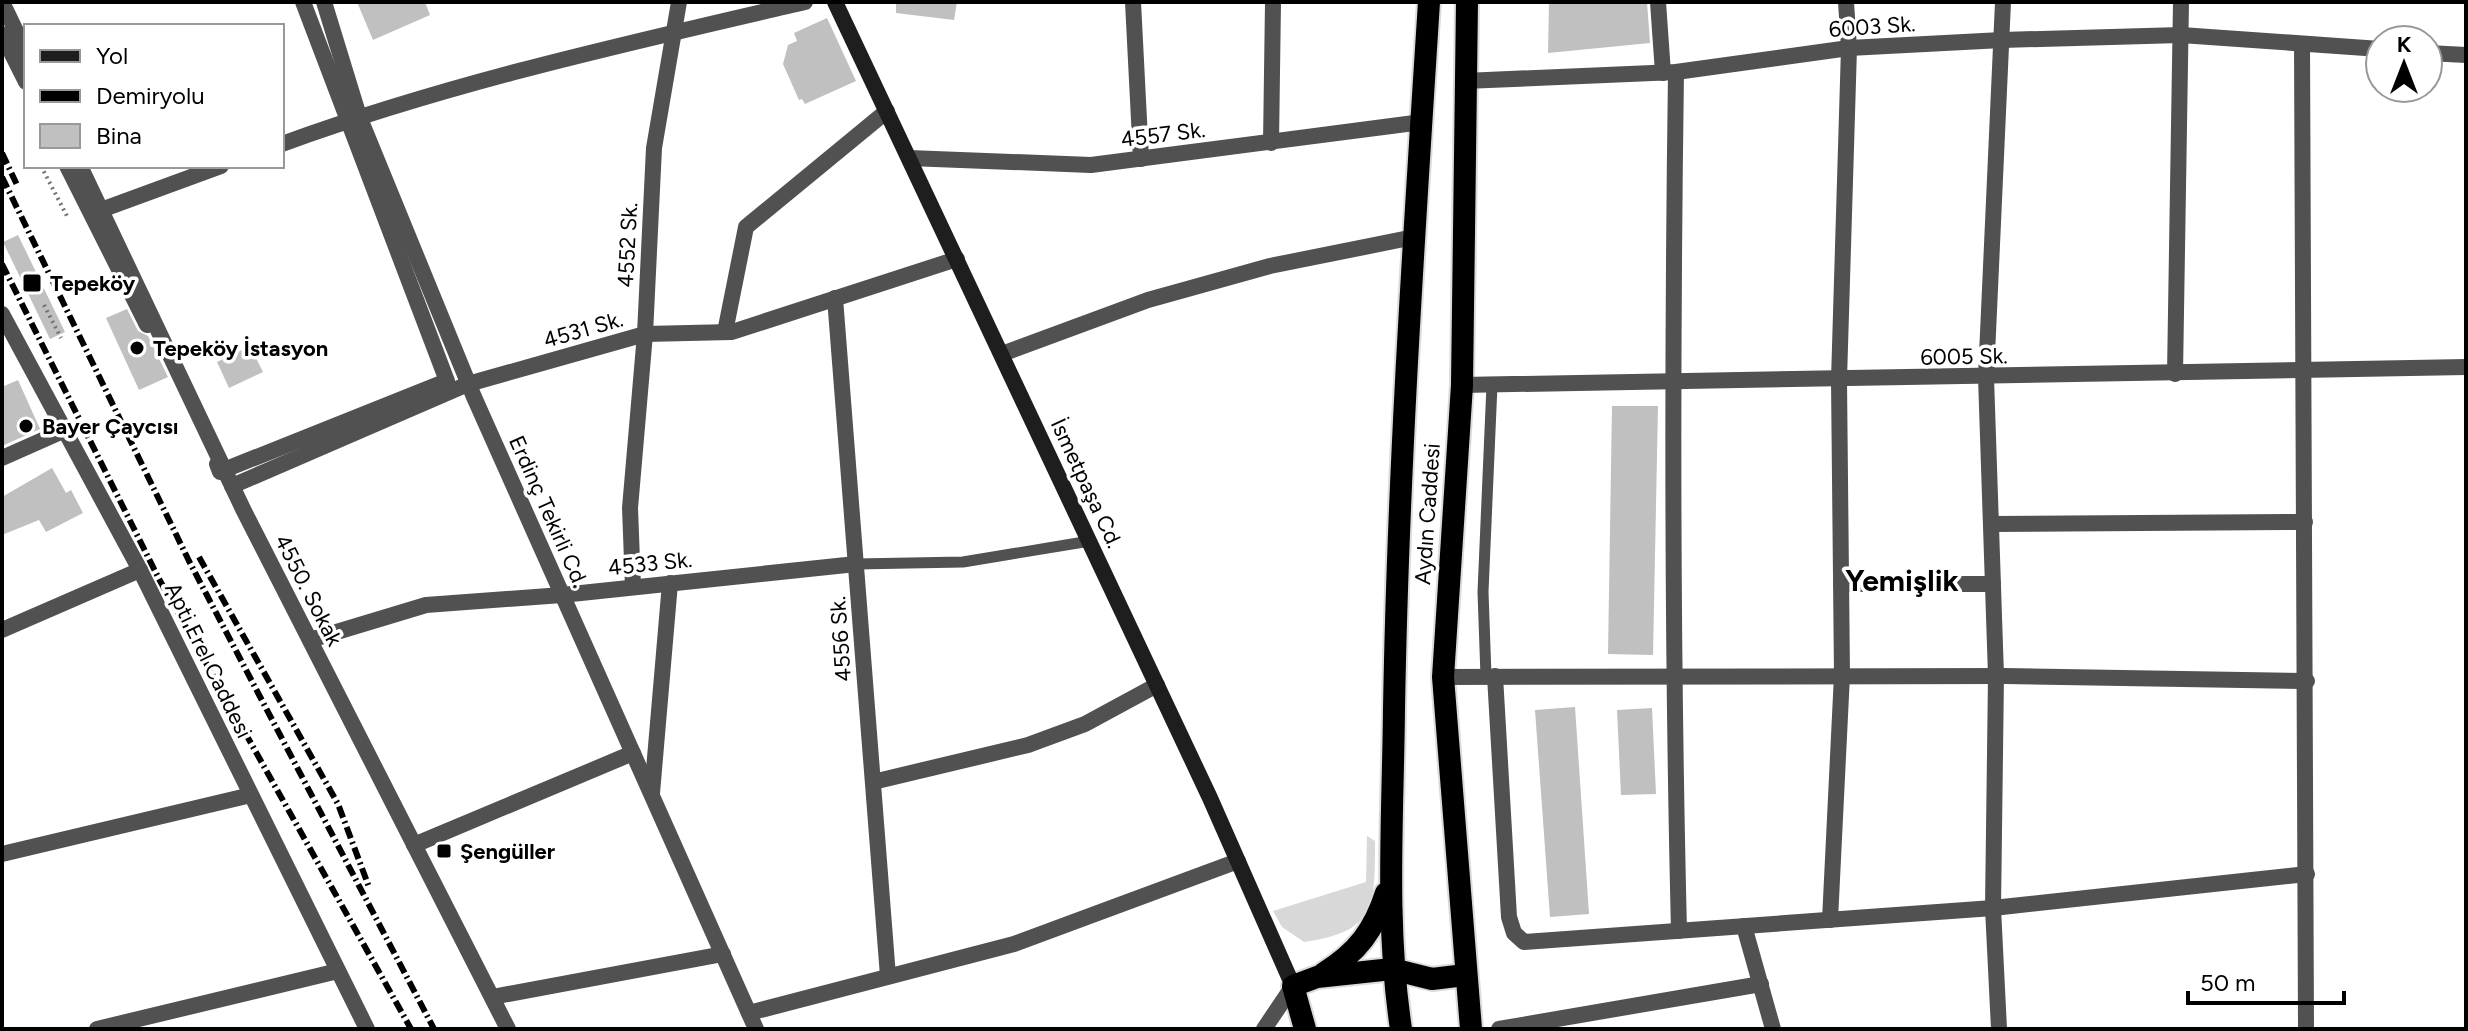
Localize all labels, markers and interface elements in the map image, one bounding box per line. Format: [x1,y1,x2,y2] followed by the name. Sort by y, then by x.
[1828,10,1916,43] street label: 6003 Sk.
[24,24,284,168] legend
[2364,24,2444,104] north arrow
[2397,31,2412,58] text: K
[96,41,128,70] text: Yol
[96,81,205,110] text: Demiryolu
[1119,116,1207,153] street label: 4557 Sk.
[96,121,142,150] text: Bina
[612,202,643,288] street label: 4552 Sk.
[50,270,136,297] place label: Tepeköy
[21,272,43,294] marker: Tepeköy
[540,305,626,354] street label: 4531 Sk.
[153,335,328,362] place label: Tepeköy İstasyon
[128,339,146,357] marker: Tepeköy İstasyon
[1920,342,2008,371] street label: 6005 Sk.
[42,413,178,440] place label: Bayer Çaycısı
[1045,414,1128,552] street label: İsmetpaşa Cd.
[17,417,35,435] marker: Bayer Çaycısı
[503,431,594,591] street label: Erdinç Tekirli Cd.
[1409,442,1446,586] street label: Aydın Caddesi
[269,530,348,651] street label: 4550. Sokak
[607,546,693,581] street label: 4533 Sk.
[1845,562,1959,599] district label: Yemişlik
[159,578,258,742] street label: Apti Erel Caddesi
[824,595,857,683] street label: 4556 Sk.
[460,838,556,865] place label: Şengüller
[435,842,453,860] marker: Şengüller
[2188,955,2344,1005] scale bar
[2200,968,2256,997] text: 50 m

